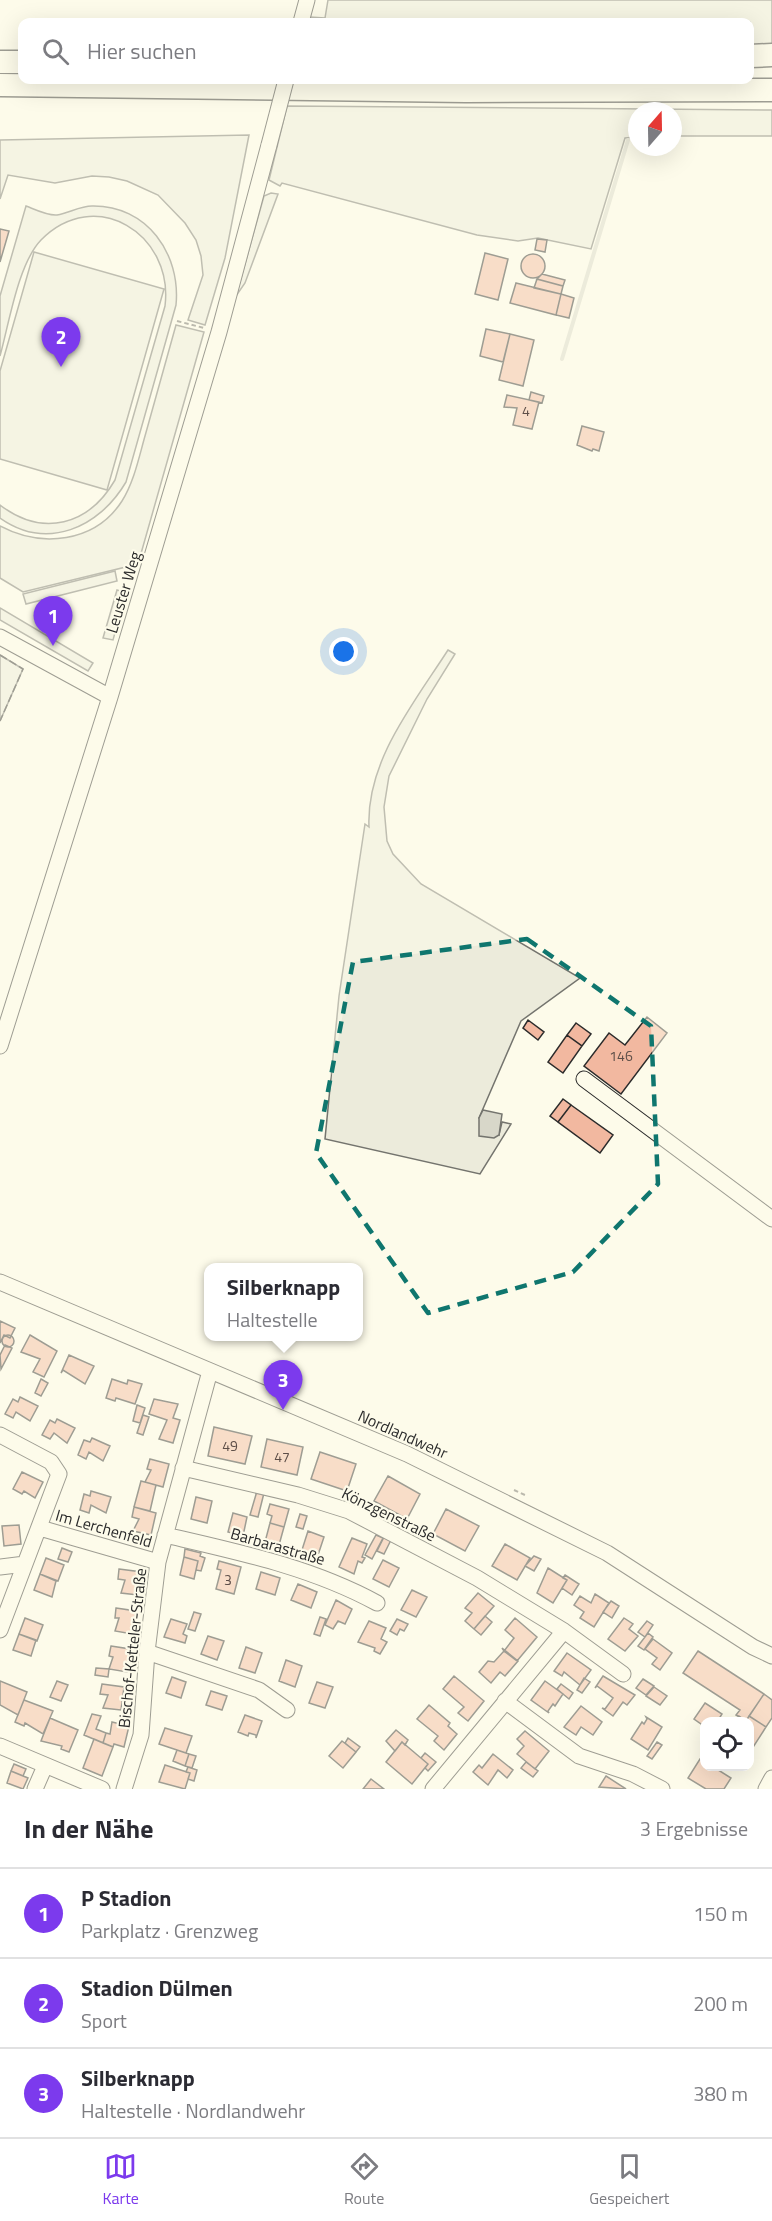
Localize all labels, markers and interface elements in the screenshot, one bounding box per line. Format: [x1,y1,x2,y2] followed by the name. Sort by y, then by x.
[18,18,754,84] search box
[87,34,196,68] text: Hier suchen
[39,35,72,68] icon: search
[628,102,682,156] north arrow
[42,318,80,367] pin: 2
[522,400,530,421] house number: 4
[99,548,147,636] street label: Leuster Weg
[34,596,72,646] pin: 1
[329,637,358,666] your location
[609,1045,633,1066] house number: 146
[204,1263,363,1341] popup
[227,1270,340,1304] text: Silberknapp
[227,1304,318,1335] text: Haltestelle
[264,1360,302,1410] pin: 3
[354,1403,452,1465] street label: Nordlandwehr
[222,1435,238,1456] house number: 49
[274,1446,290,1467] house number: 47
[338,1481,440,1547] street label: Könzgenstraße
[53,1503,155,1553] street label: Im Lerchenfeld
[228,1521,328,1571] street label: Barbarastraße
[112,1567,152,1729] street label: Bischof-Ketteler-Straße
[224,1569,232,1590] house number: 3
[700,1717,754,1771] map controls
[700,1717,754,1771] button: locate
[24,1809,153,1848] text: In der Nähe
[640,1813,748,1844] text: 3 Ergebnisse
[81,1881,172,1915] text: P Stadion
[38,1898,49,1929] text: 1
[693,1898,748,1929] text: 150 m
[81,1915,258,1946] text: Parkplatz · Grenzweg
[81,1971,233,2005] text: Stadion Dülmen
[38,1988,49,2019] text: 2
[693,1988,748,2019] text: 200 m
[81,2005,127,2036] text: Sport
[81,2061,195,2095] text: Silberknapp
[38,2078,49,2109] text: 3
[693,2078,748,2109] text: 380 m
[81,2095,305,2126] text: Haltestelle · Nordlandwehr
[103,2150,139,2210] tab: Karte
[344,2150,384,2210] tab: Route
[589,2150,669,2210] tab: Gespeichert

